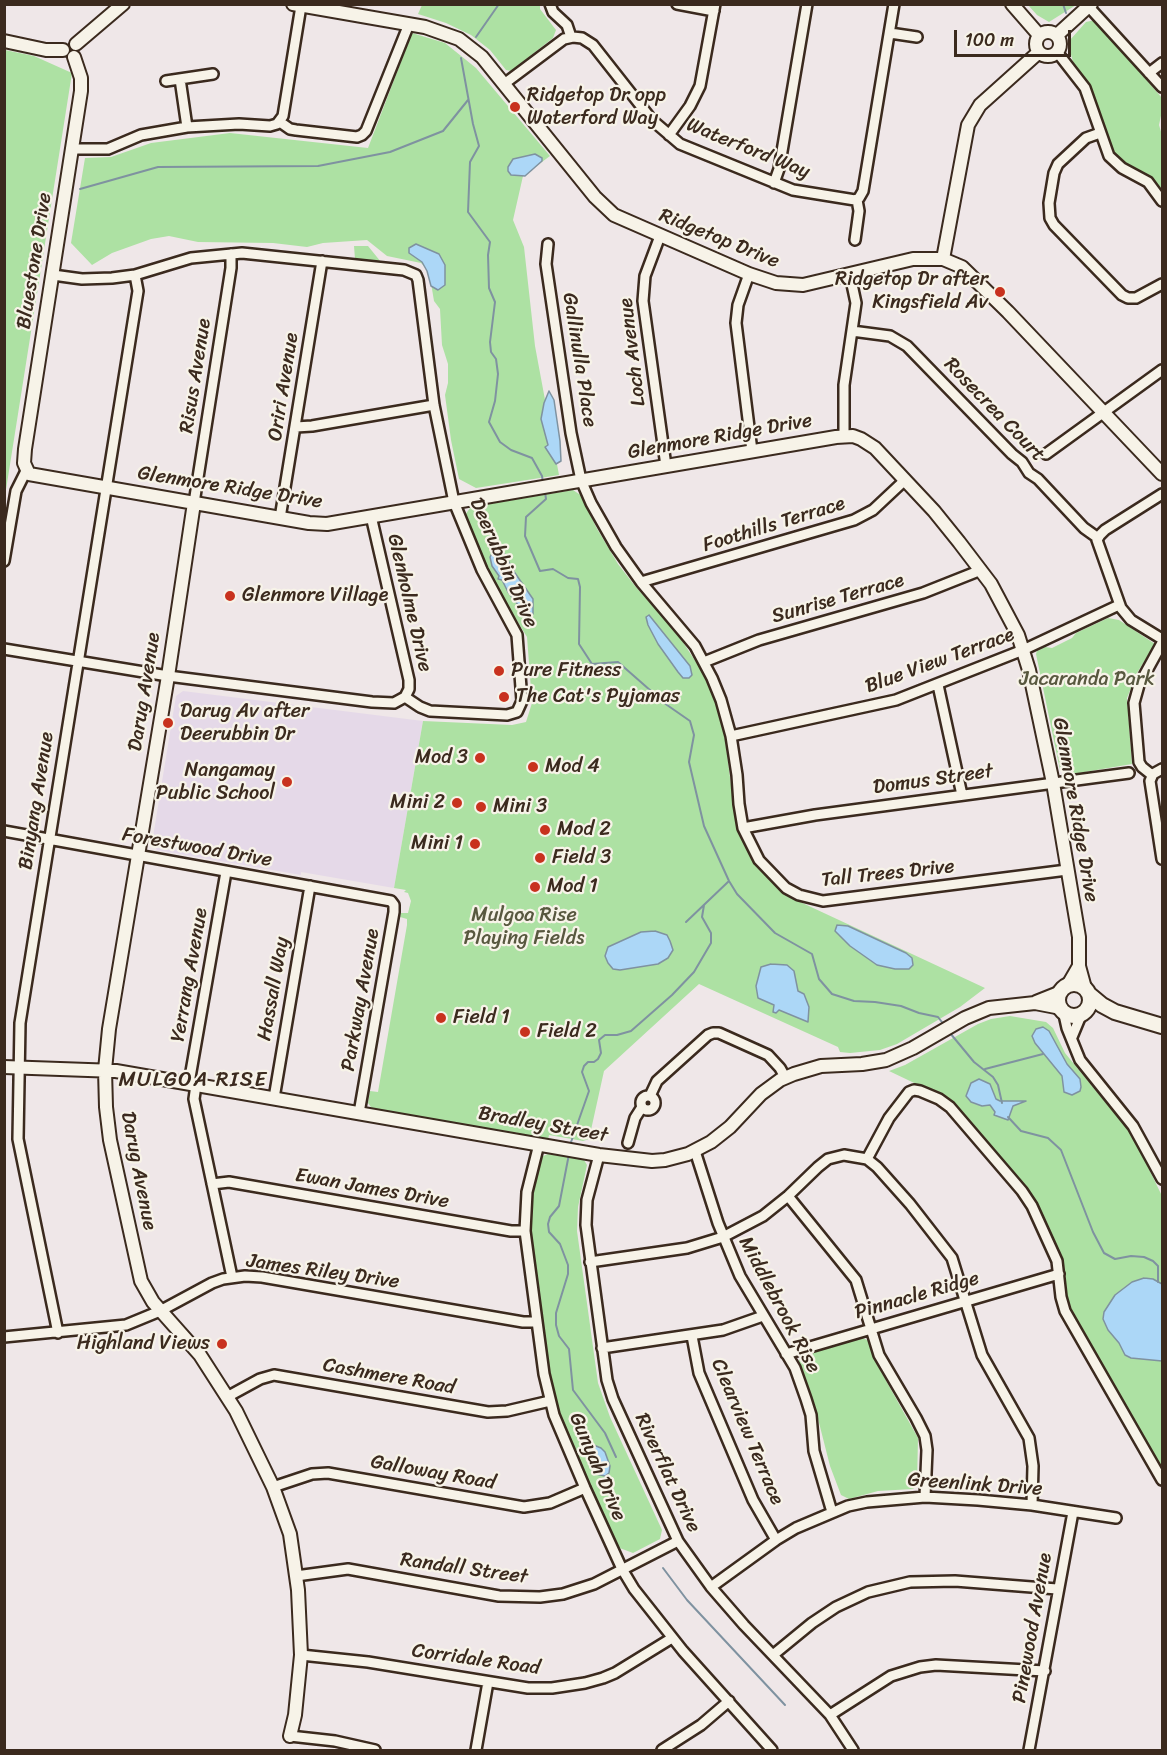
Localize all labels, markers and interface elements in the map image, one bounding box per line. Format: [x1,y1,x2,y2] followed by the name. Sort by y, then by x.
[957,18,1074,56] scale bar
[965,24,1014,56] text: 100 m
[527,84,666,131] place label: Ridgetop Dr opp Waterford Way
[508,100,522,114] marker: Ridgetop Dr opp Waterford Way
[683,113,813,185] street label: Waterford Way
[12,191,58,331] street label: Bluestone Drive
[655,204,783,274] street label: Ridgetop Drive
[835,268,988,315] place label: Ridgetop Dr after Kingsfield Av
[993,285,1007,299] marker: Ridgetop Dr after Kingsfield Av
[557,291,601,429] street label: Gallinulla Place
[614,296,652,408] street label: Loch Avenue
[175,317,217,435] street label: Risus Avenue
[264,331,304,443] street label: Oriri Avenue
[938,353,1050,467] street label: Rosecrea Court
[626,409,814,465] street label: Glenmore Ridge Drive
[136,462,324,514] street label: Glenmore Ridge Drive
[700,492,848,558] street label: Foothills Terrace
[464,494,542,632] street label: Deerubbin Drive
[381,532,437,674] street label: Glenholme Drive
[769,569,907,629] street label: Sunrise Terrace
[242,584,388,608] place label: Glenmore Village
[223,589,237,603] marker: Glenmore Village
[862,623,1018,699] street label: Blue View Terrace
[124,631,166,753] street label: Darug Avenue
[511,659,621,683] place label: Pure Fitness
[492,664,506,678] marker: Pure Fitness
[1019,668,1155,692] park label: Jacaranda Park
[516,685,680,709] place label: The Cat's Pyjamas
[497,690,511,704] marker: The Cat's Pyjamas
[180,700,309,747] place label: Darug Av after Deerubbin Dr
[161,716,175,730] marker: Darug Av after Deerubbin Dr
[1047,716,1103,904] street label: Glenmore Ridge Drive
[14,730,60,872] street label: Binyang Avenue
[415,746,468,770] place label: Mod 3
[473,751,487,765] marker: Mod 3
[545,755,600,779] place label: Mod 4
[156,759,275,806] place label: Nangamay Public School
[526,760,540,774] marker: Mod 4
[872,760,994,800] street label: Domus Street
[280,775,294,789] marker: Nangamay Public School
[390,791,445,815] place label: Mini 2
[493,795,547,819] place label: Mini 3
[450,796,464,810] marker: Mini 2
[474,800,488,814] marker: Mini 3
[557,818,611,842] place label: Mod 2
[120,823,274,873] street label: Forestwood Drive
[538,823,552,837] marker: Mod 2
[411,832,463,856] place label: Mini 1
[468,837,482,851] marker: Mini 1
[552,846,611,870] place label: Field 3
[533,851,547,865] marker: Field 3
[820,855,956,893] street label: Tall Trees Drive
[547,875,598,899] place label: Mod 1
[528,880,542,894] marker: Mod 1
[463,904,585,951] park label: Mulgoa Rise Playing Fields
[166,906,214,1044] street label: Yerrang Avenue
[337,927,385,1073] street label: Parkway Avenue
[253,935,295,1043] street label: Hassall Way
[453,1006,510,1030] place label: Field 1
[434,1011,448,1025] marker: Field 1
[537,1020,597,1044] place label: Field 2
[518,1025,532,1039] marker: Field 2
[119,1068,267,1094] district label: MULGOA RISE
[476,1102,610,1148] street label: Bradley Street
[115,1110,161,1232] street label: Darug Avenue
[293,1164,451,1214] street label: Ewan James Drive
[733,1233,825,1377] street label: Middlebrook Rise
[245,1249,401,1295] street label: James Riley Drive
[852,1267,982,1325] street label: Pinnacle Ridge
[77,1332,210,1356] place label: Highland Views
[215,1337,229,1351] marker: Highland Views
[321,1354,457,1400] street label: Cashmere Road
[705,1355,789,1509] street label: Clearview Terrace
[563,1409,631,1525] street label: Gunyah Drive
[629,1409,705,1537] street label: Riverflat Drive
[369,1450,497,1496] street label: Galloway Road
[907,1468,1043,1502] street label: Greenlink Drive
[399,1548,529,1590] street label: Randall Street
[1008,1551,1058,1705] street label: Pinewood Avenue
[410,1639,542,1681] street label: Corridale Road

